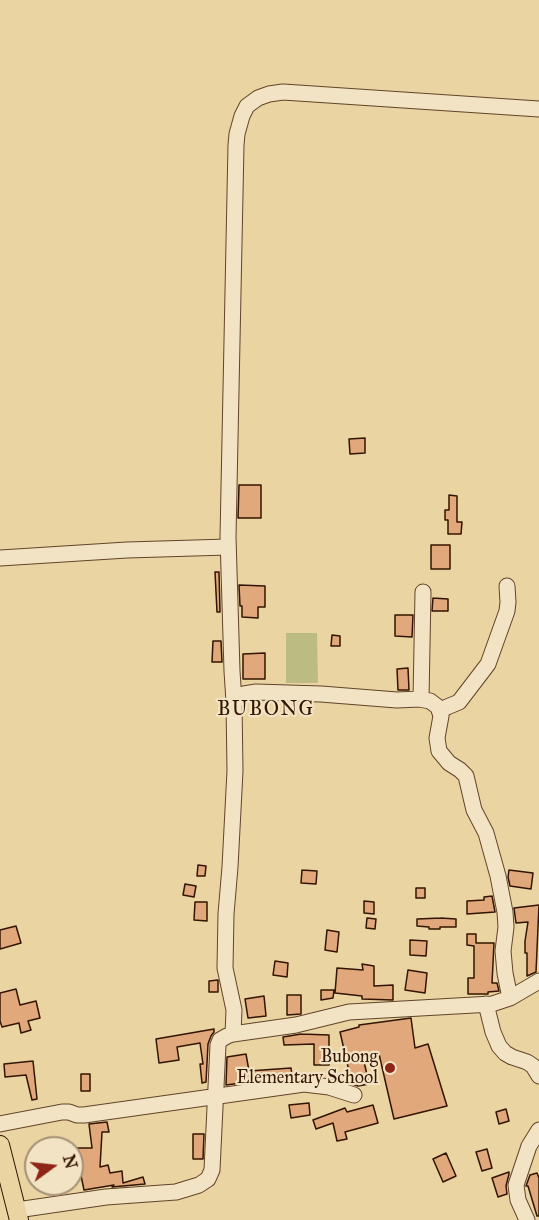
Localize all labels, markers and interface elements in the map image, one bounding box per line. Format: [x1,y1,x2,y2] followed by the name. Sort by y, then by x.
[217,698,315,722] district label: BUBONG
[236,1047,378,1090] place label: Bubong Elementary School
[383,1061,397,1075] marker: Bubong Elementary School
[24,1136,84,1196] north arrow
[59,1153,81,1171] text: N

